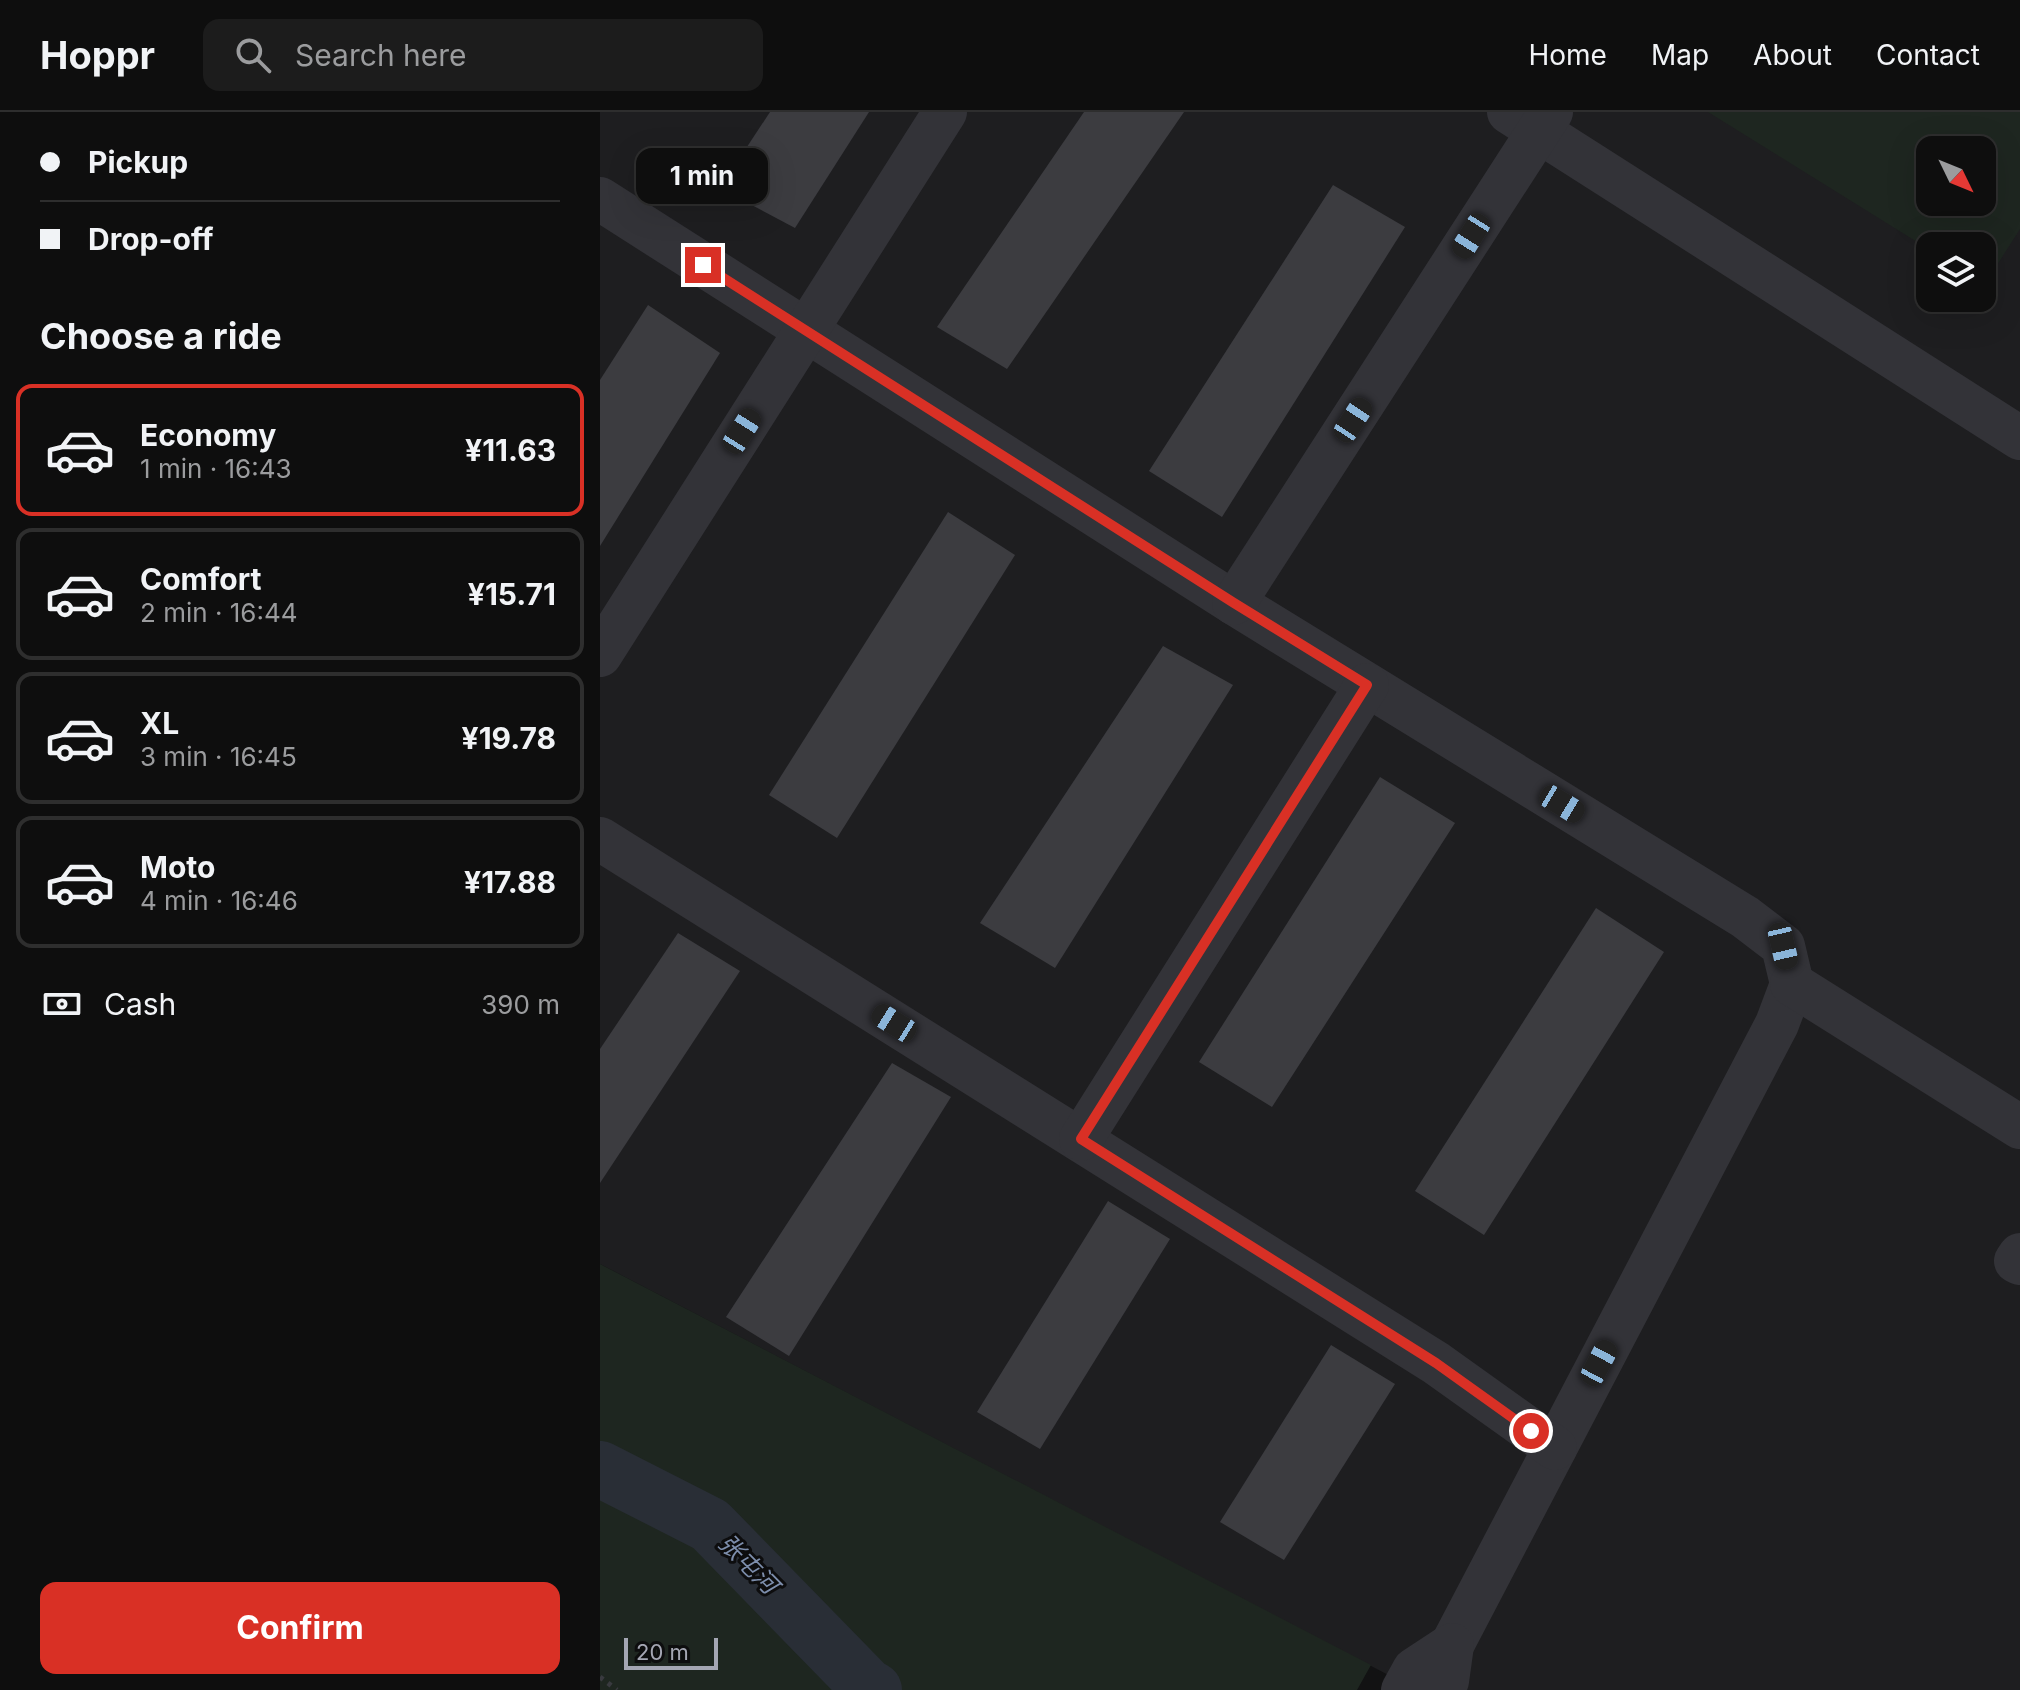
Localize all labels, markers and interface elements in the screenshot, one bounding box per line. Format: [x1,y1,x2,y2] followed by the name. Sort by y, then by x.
[203,19,763,91] search box
[40,32,155,78] text: Hoppr
[231,33,275,77] icon: search
[295,37,467,73] text: Search here
[1528,38,1607,72] text: Home
[1651,38,1709,72] text: Map
[1753,38,1832,72] text: About
[1876,38,1980,72] text: Contact
[1916,136,1996,216] north arrow
[1916,136,1996,312] map controls
[88,144,188,180] text: Pickup
[637,149,769,205] callout: 1 min
[670,160,734,191] text: 1 min
[1448,209,1494,263] car
[88,221,214,257] text: Drop-off
[1916,232,1996,312] button: layers
[685,247,721,283] route end
[40,314,282,358] text: Choose a ride
[1330,393,1376,447] car
[719,404,765,458] car
[44,414,116,486] icon: car
[140,417,276,453] text: Economy
[465,432,556,468] text: ¥11.63
[140,453,291,484] text: 1 min · 16:43
[44,558,116,630] icon: car
[140,561,261,597] text: Comfort
[468,576,556,612] text: ¥15.71
[140,597,298,628] text: 2 min · 16:44
[44,702,116,774] icon: car
[140,705,179,741] text: XL
[462,720,556,756] text: ¥19.78
[140,741,297,772] text: 3 min · 16:45
[1535,781,1589,827] car
[44,846,116,918] icon: car
[140,849,215,885] text: Moto
[464,864,556,900] text: ¥17.88
[140,885,298,916] text: 4 min · 16:46
[1766,920,1800,972] car
[40,982,84,1026] icon: cash
[104,986,176,1022] text: Cash
[481,989,560,1020] text: 390 m
[867,1000,921,1046] car
[1577,1336,1621,1390] car
[1513,1413,1549,1449] route start
[713,1528,787,1602] water label: 张屯河
[40,1582,560,1674] button: Confirm
[624,1634,718,1670] scale bar
[636,1639,689,1665] text: 20 m

